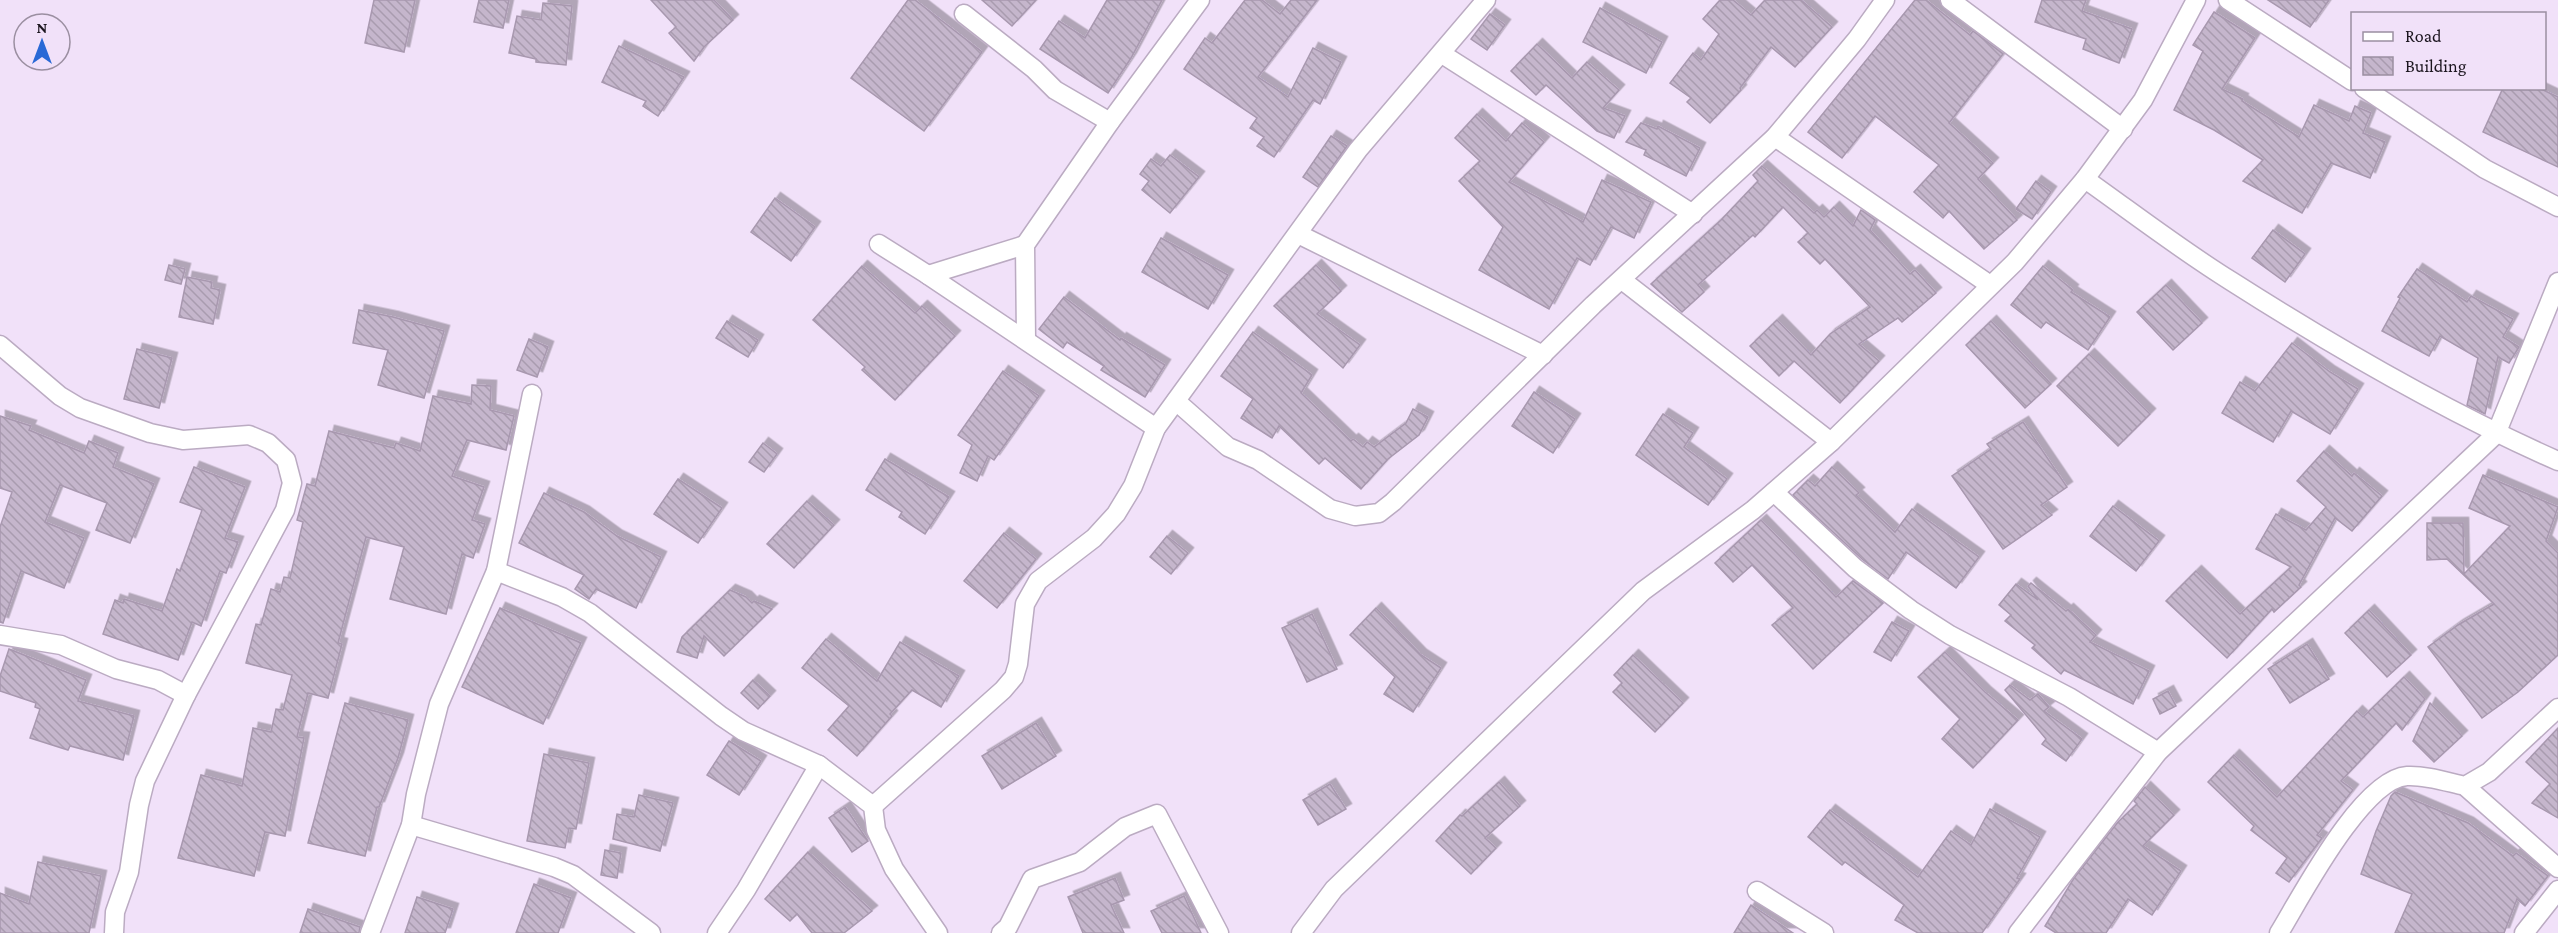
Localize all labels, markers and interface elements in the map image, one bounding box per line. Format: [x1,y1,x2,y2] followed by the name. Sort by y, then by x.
[12,12,72,72] north arrow
[2351,12,2546,90] legend
[37,19,48,36] text: N
[2405,26,2442,46] text: Road
[2405,56,2467,76] text: Building

